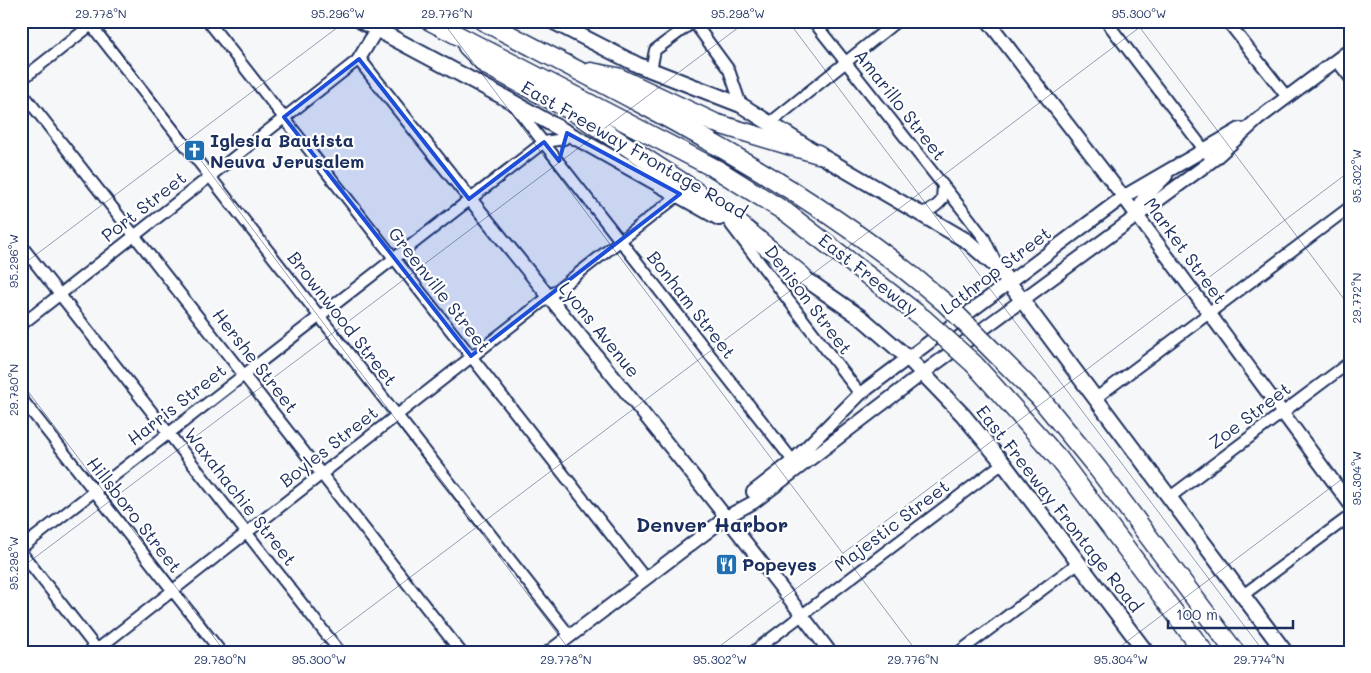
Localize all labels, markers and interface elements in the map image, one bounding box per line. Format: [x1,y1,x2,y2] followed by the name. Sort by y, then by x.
[75,5,127,21] text: 29.778°N
[311,5,365,21] text: 95.296°W
[421,5,473,21] text: 29.776°N
[711,5,765,21] text: 95.298°W
[1112,5,1166,21] text: 95.300°W
[850,44,952,165] street label: Amarillo Street
[517,75,752,224] street label: East Freeway Frontage Road
[210,128,364,173] place label: Iglesia Bautista Neuva Jerusalem
[182,139,206,163] church icon: Iglesia Bautista Neuva Jerusalem
[1348,149,1364,203] text: 95.302°W
[96,165,191,247] street label: Port Street
[1139,192,1233,309] street label: Market Street
[935,221,1056,320] street label: Lathrop Street
[383,222,496,357] street label: Greenville Street
[814,228,923,321] street label: East Freeway
[5,234,21,288] text: 95.296°W
[760,240,858,359] street label: Denison Street
[283,246,403,391] street label: Brownwood Street
[642,246,741,363] street label: Bonham Street
[1348,273,1364,323] text: 29.772°N
[554,277,646,382] street label: Lyons Avenue
[208,303,304,417] street label: Hershe Street
[122,358,231,450] street label: Harris Street
[5,364,21,416] text: 29.780°N
[1203,376,1295,454] street label: Zoe Street
[274,400,383,492] street label: Boyles Street
[971,400,1148,617] street label: East Freeway Frontage Road
[179,422,302,570] street label: Waxahachie Street
[82,451,188,577] street label: Hillsboro Street
[1348,451,1364,505] text: 95.304°W
[829,474,954,576] street label: Majestic Street
[636,511,788,537] district label: Denver Harbor
[5,536,21,590] text: 95.298°W
[742,552,817,576] place label: Popeyes
[714,553,738,577] restaurant icon: Popeyes
[1168,598,1294,630] scale bar
[1176,604,1218,624] text: 100 m
[194,651,246,667] text: 29.780°N
[292,651,346,667] text: 95.300°W
[540,651,592,667] text: 29.778°N
[693,651,747,667] text: 95.302°W
[887,651,939,667] text: 29.776°N
[1094,651,1148,667] text: 95.304°W
[1233,651,1285,667] text: 29.774°N

